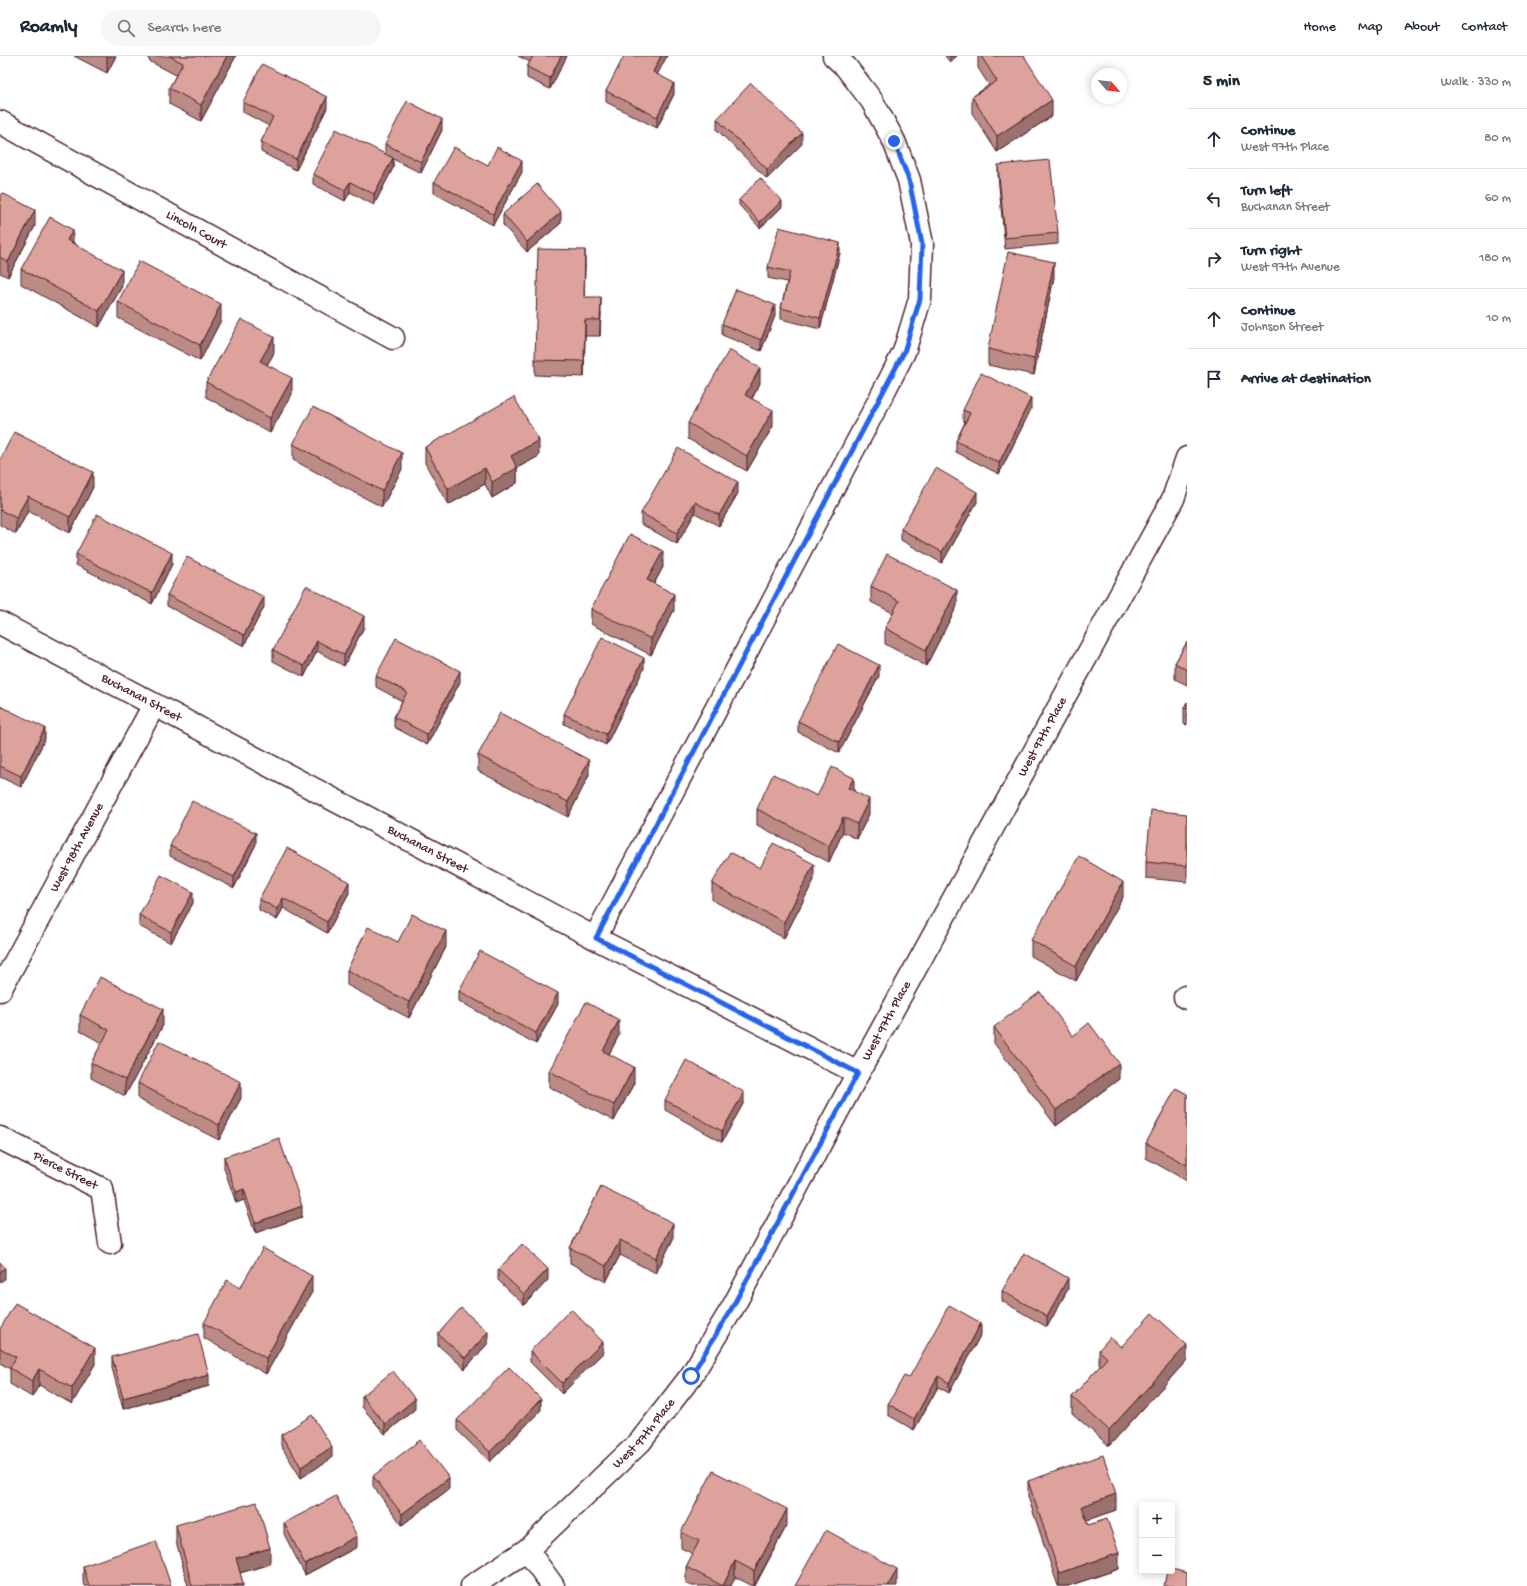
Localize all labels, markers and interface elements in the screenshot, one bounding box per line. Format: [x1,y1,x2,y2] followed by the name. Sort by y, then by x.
[101,10,381,46] search box
[20,16,77,39] text: Roamly
[115,17,137,39] icon: search
[147,19,221,37] text: Search here
[1304,19,1336,36] text: Home
[1358,19,1382,36] text: Map
[1404,19,1440,36] text: About
[1462,19,1507,36] text: Contact
[1091,68,1127,104] north arrow
[1203,72,1240,92] text: 5 min
[1441,75,1511,90] text: Walk · 330 m
[1241,122,1295,140] text: Continue
[1203,128,1225,150] icon: ahead
[1484,131,1511,146] text: 80 m
[885,132,903,150] route end
[1241,140,1329,155] text: West 97th Place
[1241,182,1292,200] text: Turn left
[1203,188,1225,210] icon: left
[1485,191,1511,206] text: 60 m
[1241,200,1330,215] text: Buchanan Street
[163,207,231,253] street label: Lincoln Court
[1241,242,1301,260] text: Turn right
[1203,248,1225,270] icon: right
[1479,251,1511,266] text: 180 m
[1241,260,1340,275] text: West 97th Avenue
[1241,302,1295,320] text: Continue
[1203,308,1225,330] icon: ahead
[1486,311,1511,326] text: 10 m
[1241,320,1323,335] text: Johnson Street
[1203,368,1225,390] icon: arrive
[1241,370,1371,388] text: Arrive at destination
[98,670,186,726] street label: Buchanan Street
[1015,694,1070,779] street label: West 97th Place
[47,800,107,895] street label: West 98th Avenue
[384,822,472,878] street label: Buchanan Street
[859,978,915,1063] street label: West 97th Place
[30,1148,102,1194] street label: Pierce Street
[682,1367,700,1385] route start
[609,1395,679,1472] street label: West 97th Place
[1139,1502,1175,1574] map controls
[1139,1502,1175,1538] button: +
[1139,1538,1175,1574] button: −

